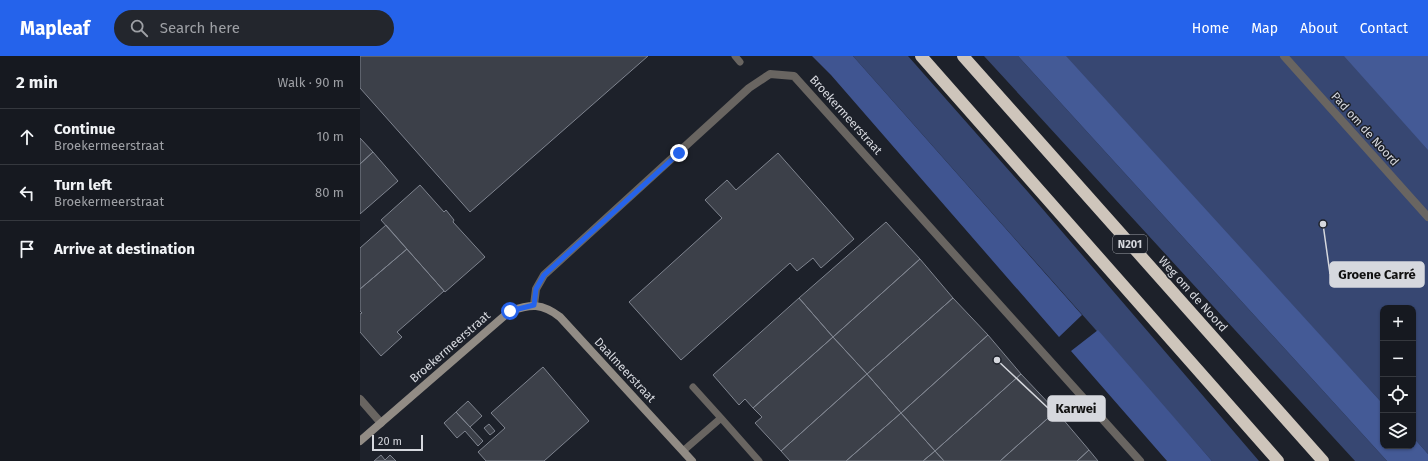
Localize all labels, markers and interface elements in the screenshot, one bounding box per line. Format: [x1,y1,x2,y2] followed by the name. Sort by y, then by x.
[114,10,394,46] search box
[20,17,90,40] text: Mapleaf
[128,17,150,39] icon: search
[160,19,240,37] text: Search here
[1192,20,1229,37] text: Home
[1251,20,1278,37] text: Map
[1300,20,1338,37] text: About
[1360,20,1408,37] text: Contact
[16,72,58,93] text: 2 min
[807,73,886,158] street label: Broekermeerstraat
[278,75,344,90] text: Walk · 90 m
[1328,89,1402,169] street label: Pad om de Noord
[54,120,115,138] text: Continue
[16,126,38,148] icon: ahead
[317,129,344,144] text: 10 m
[54,138,164,153] text: Broekermeerstraat
[670,144,688,162] route end
[54,176,112,194] text: Turn left
[16,182,38,204] icon: left
[315,185,344,200] text: 80 m
[54,194,164,209] text: Broekermeerstraat
[1113,235,1147,253] road number: N201
[16,238,38,260] icon: arrive
[54,240,195,258] text: Arrive at destination
[1155,253,1231,335] street label: Weg om de Noord
[1330,262,1424,287] callout: Groene Carré
[1338,267,1416,282] text: Groene Carré
[501,302,519,320] route start
[1380,305,1416,449] map controls
[1380,305,1416,341] button: +
[407,308,493,386] street label: Broekermeerstraat
[591,335,659,406] street label: Daalmeerstraat
[1380,341,1416,377] button: −
[1380,377,1416,413] button: locate
[1048,396,1105,421] callout: Karwei
[1055,401,1097,416] text: Karwei
[1380,413,1416,449] button: layers
[372,433,423,452] scale bar
[378,435,402,448] text: 20 m

